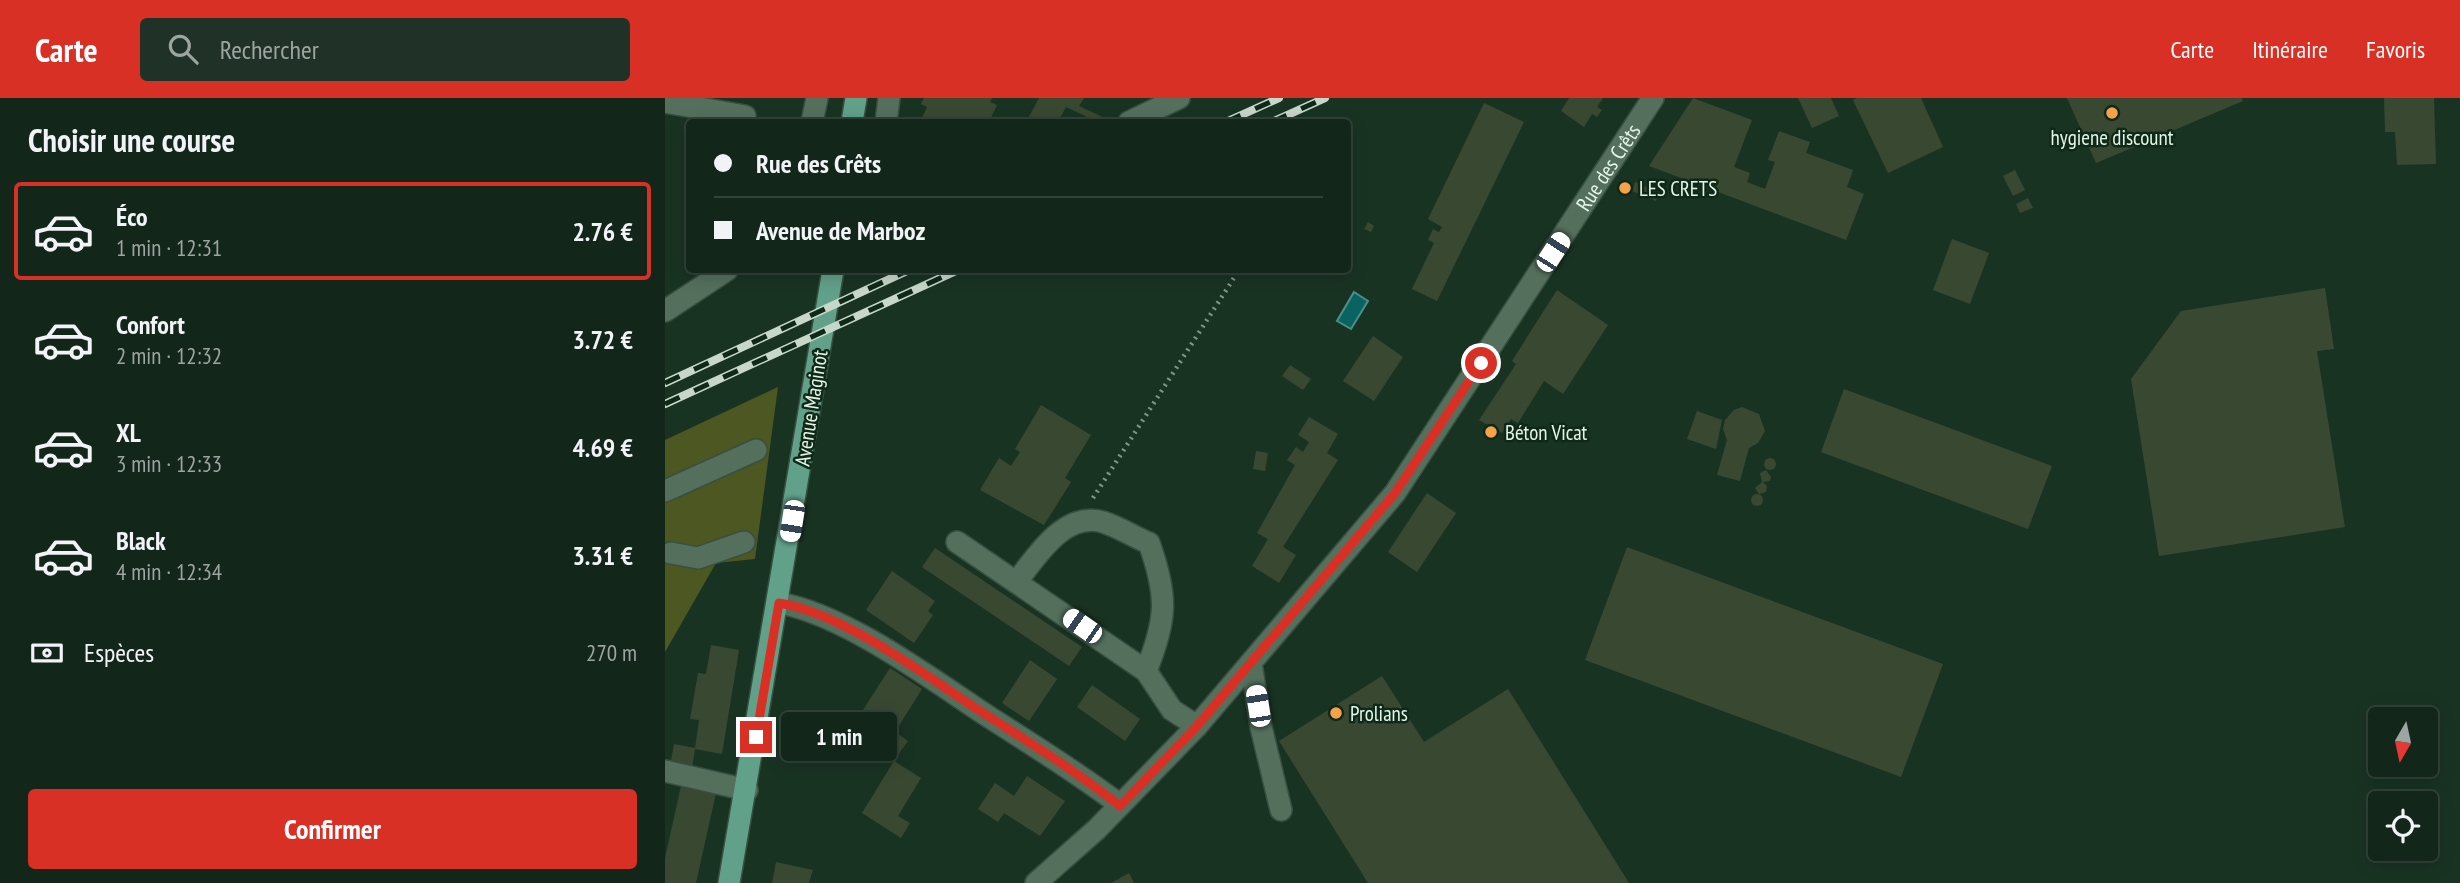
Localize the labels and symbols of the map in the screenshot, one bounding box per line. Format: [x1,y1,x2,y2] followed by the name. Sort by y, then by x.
[2104,105,2120,121] marker: hygiene discount
[1570,119,1646,216] street label: Rue des Crêts
[2051,124,2174,151] place label: hygiene discount
[1639,175,1717,202] place label: LES CRETS
[1617,180,1633,196] marker: LES CRETS
[1533,229,1574,275] car
[1465,347,1497,379] route start
[789,348,834,468] street label: Avenue Maginot
[1505,419,1588,446] place label: Béton Vicat
[1483,424,1499,440] marker: Béton Vicat
[779,499,806,543] car
[1059,605,1106,647] car
[1245,684,1272,728] car
[1350,700,1408,727] place label: Prolians
[1328,705,1344,721] marker: Prolians
[2368,707,2438,777] north arrow
[781,712,896,762] callout: 1 min
[740,721,772,753] route end

